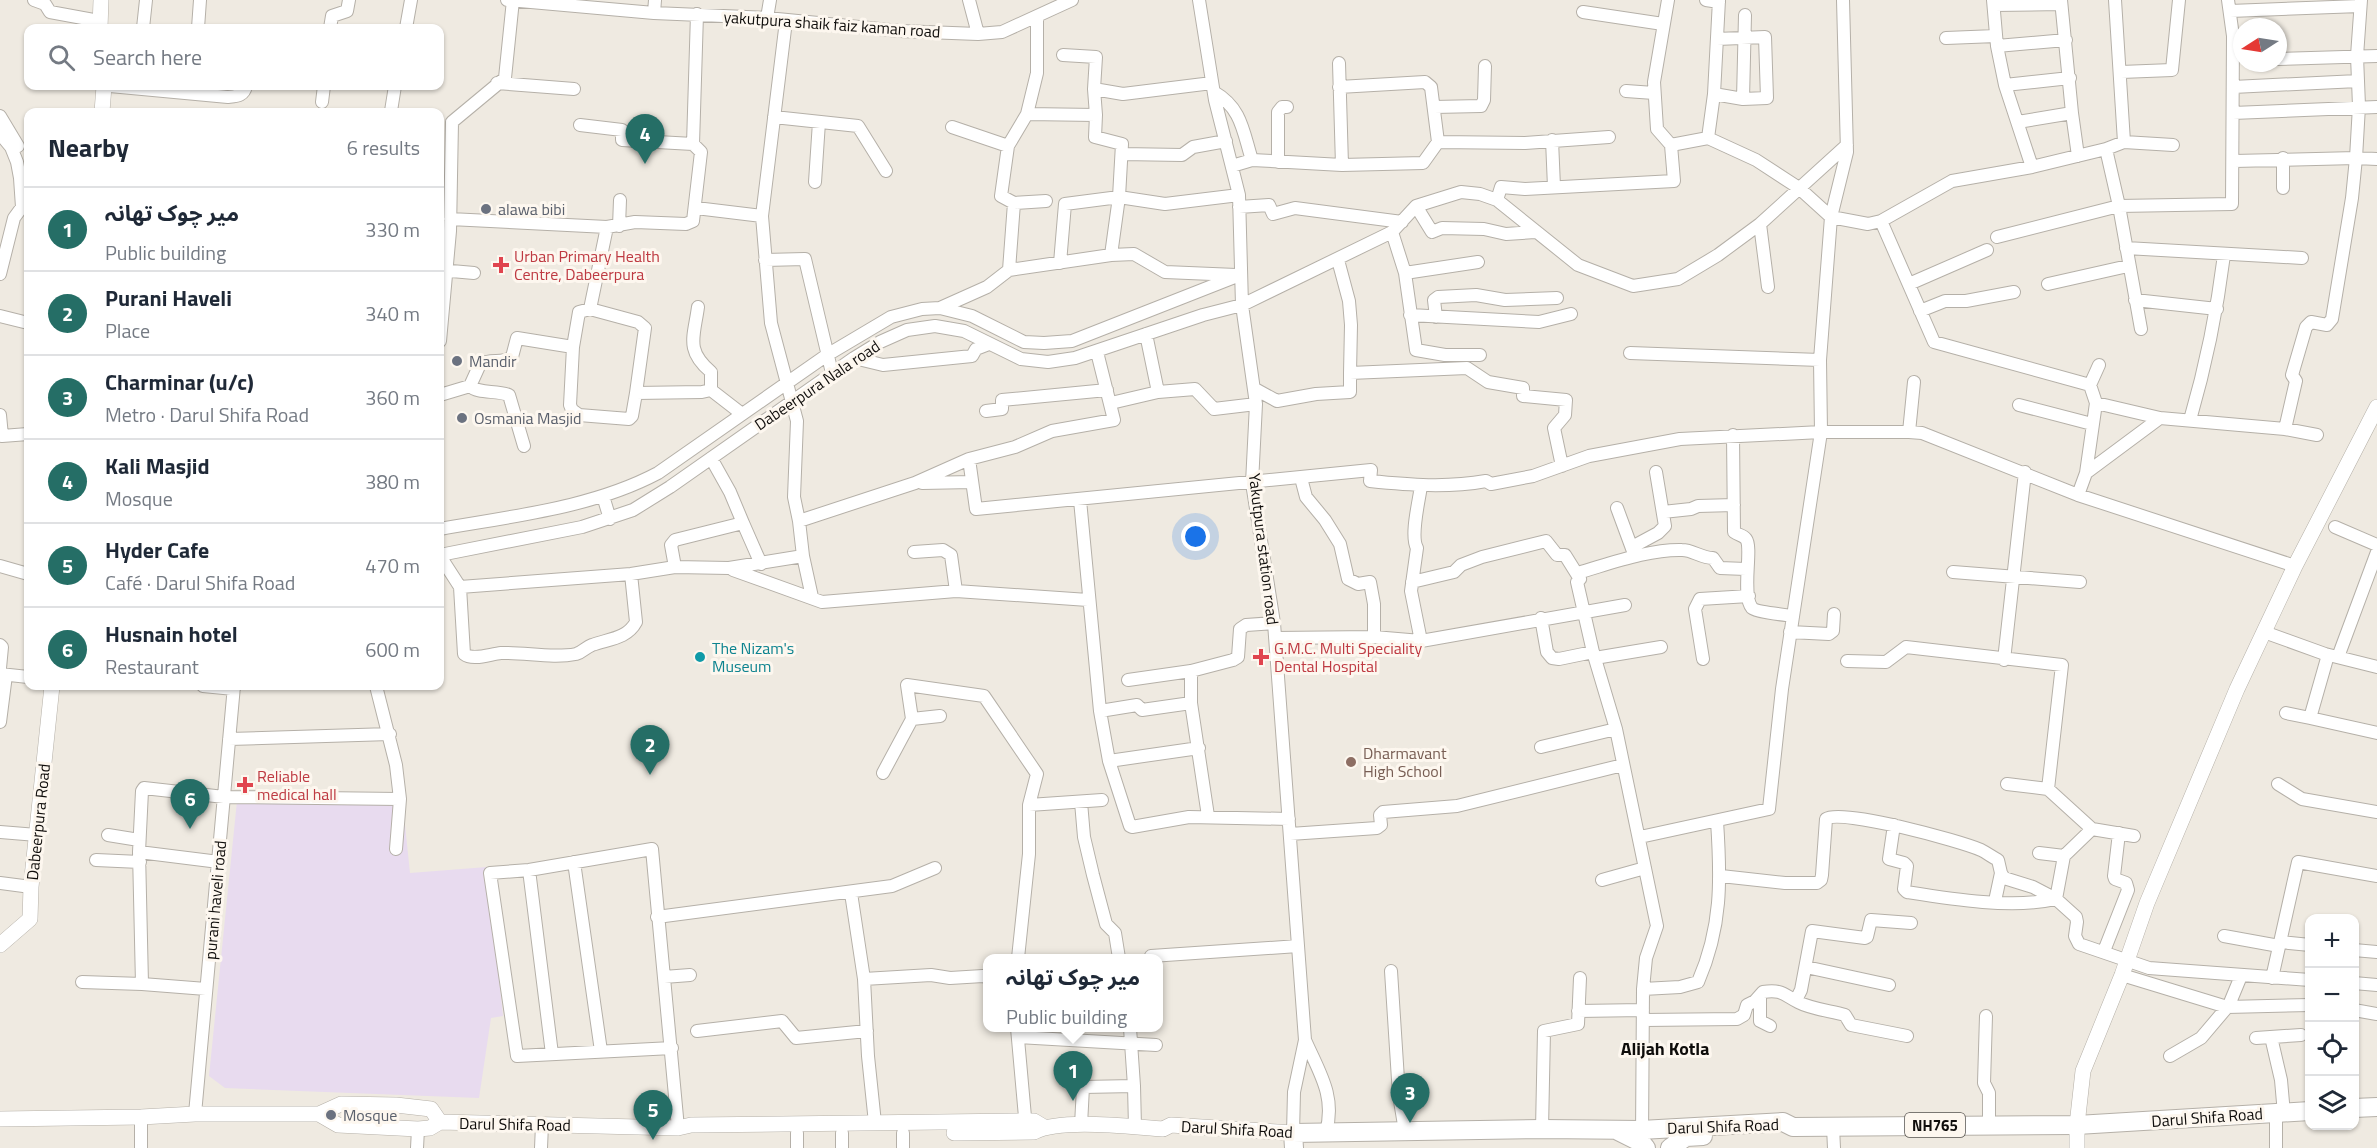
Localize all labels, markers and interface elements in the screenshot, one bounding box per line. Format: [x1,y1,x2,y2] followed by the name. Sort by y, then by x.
[723,4,941,44] street label: yakutpura shaik faiz kaman road
[2233,18,2287,72] north arrow
[24,24,444,90] search box
[93,40,202,74] text: Search here
[45,41,78,74] icon: search
[626,114,664,164] pin: 4
[48,128,129,167] text: Nearby
[347,132,420,163] text: 6 results
[105,196,239,230] text: میر چوک تھانہ
[498,197,565,221] place label: alawa bibi
[479,202,493,216] marker: alawa bibi
[62,214,73,245] text: 1
[365,214,420,245] text: 330 m
[105,237,226,268] text: Public building
[514,244,660,286] place label: Urban Primary Health Centre, Dabeerpura
[492,256,510,274] marker: Urban Primary Health Centre, Dabeerpura
[105,281,232,315] text: Purani Haveli
[62,298,73,329] text: 2
[365,298,420,329] text: 340 m
[105,315,150,346] text: Place
[749,334,885,436] street label: Dabeerpura Nala road
[469,349,517,373] place label: Mandir
[450,354,464,368] marker: Mandir
[105,365,254,399] text: Charminar (u/c)
[62,382,73,413] text: 3
[365,382,420,413] text: 360 m
[105,399,309,430] text: Metro · Darul Shifa Road
[474,406,581,430] place label: Osmania Masjid
[455,411,469,425] marker: Osmania Masjid
[105,449,210,483] text: Kali Masjid
[62,466,73,497] text: 4
[365,466,420,497] text: 380 m
[1243,472,1285,626] street label: Yakutpura station road
[105,483,173,514] text: Mosque
[1181,522,1210,551] your location
[105,533,209,567] text: Hyder Cafe
[62,550,73,581] text: 5
[365,550,420,581] text: 470 m
[105,567,295,598] text: Café · Darul Shifa Road
[105,617,238,651] text: Husnain hotel
[62,634,73,665] text: 6
[365,634,420,665] text: 600 m
[712,636,794,678] place label: The Nizam's Museum
[1274,636,1422,678] place label: G.M.C. Multi Speciality Dental Hospital
[1252,648,1270,666] marker: G.M.C. Multi Speciality Dental Hospital
[693,650,707,664] marker: The Nizam's Museum
[105,651,199,682] text: Restaurant
[630,726,670,775] pin: 2
[1363,741,1447,783] place label: Dharmavant High School
[1344,755,1358,769] marker: Dharmavant High School
[20,763,56,881] street label: Dabeerpura Road
[257,764,337,806] place label: Reliable medical hall
[238,778,252,792] marker: Reliable medical hall
[170,780,210,829] pin: 6
[198,840,232,960] street label: purani haveli road
[2305,914,2359,1130] map controls
[2305,914,2359,968] button: +
[983,954,1163,1032] popup
[1006,960,1140,994] text: میر چوک تھانہ
[2305,968,2359,1022] button: −
[1006,1001,1127,1032] text: Public building
[2305,1022,2359,1076] button: locate
[1621,1035,1709,1062] district label: Alijah Kotla
[1054,1052,1092,1101] pin: 1
[1390,1074,1430,1123] pin: 3
[2305,1076,2359,1130] button: layers
[634,1090,672,1140] pin: 5
[2150,1101,2264,1133] street label: Darul Shifa Road
[343,1103,397,1127] place label: Mosque
[324,1108,338,1122] marker: Mosque
[459,1111,571,1137] street label: Darul Shifa Road
[1667,1112,1779,1140] street label: Darul Shifa Road
[1905,1113,1965,1137] road number: NH765
[1181,1114,1293,1144] street label: Darul Shifa Road

